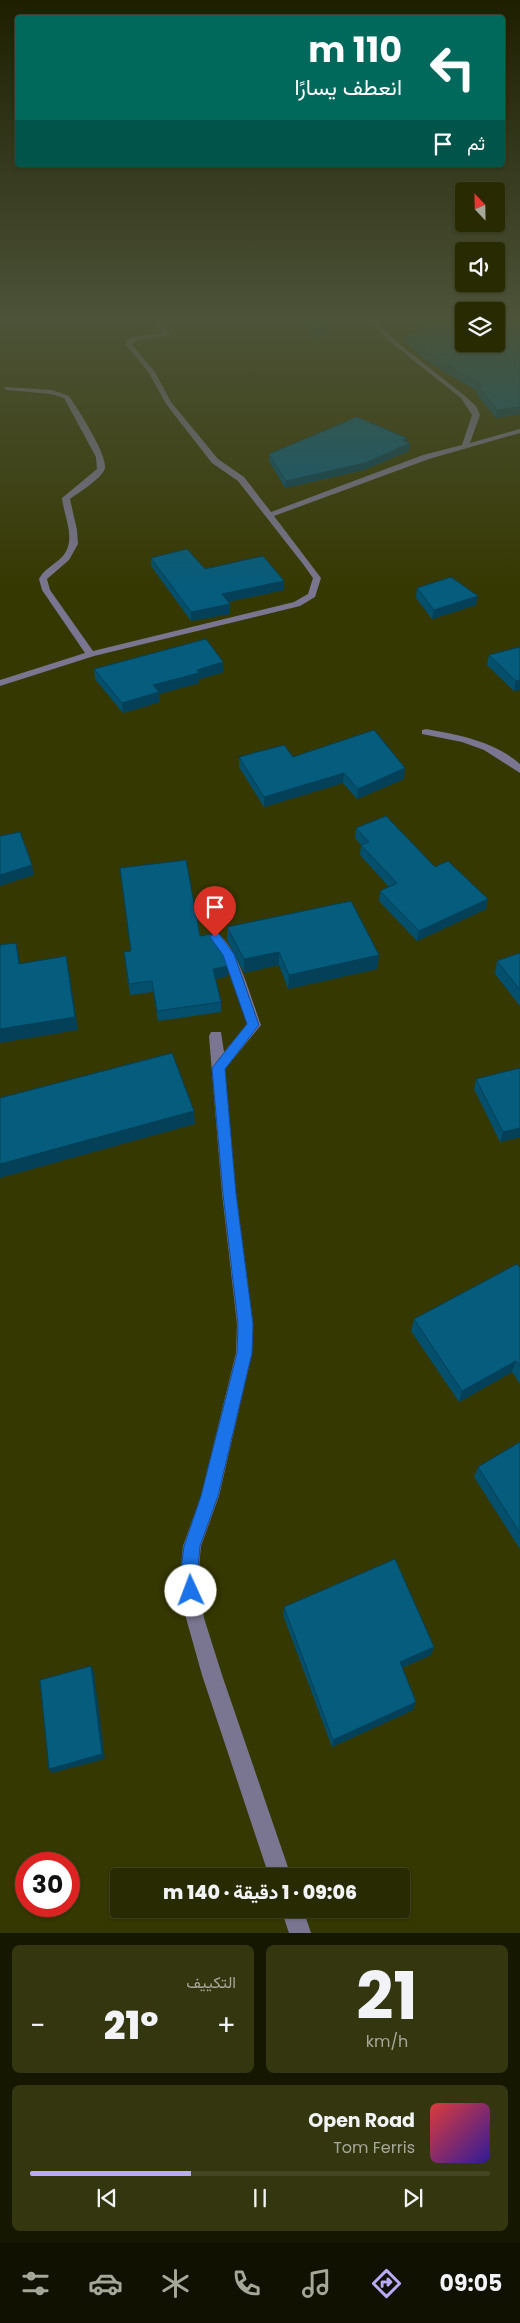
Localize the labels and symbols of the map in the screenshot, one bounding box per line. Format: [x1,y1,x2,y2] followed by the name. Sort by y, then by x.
[455,182,505,232] north arrow
[194,886,236,937] pin
[164,1564,216,1616] position arrow
[15,1852,80,1917] speed limit sign: 30

